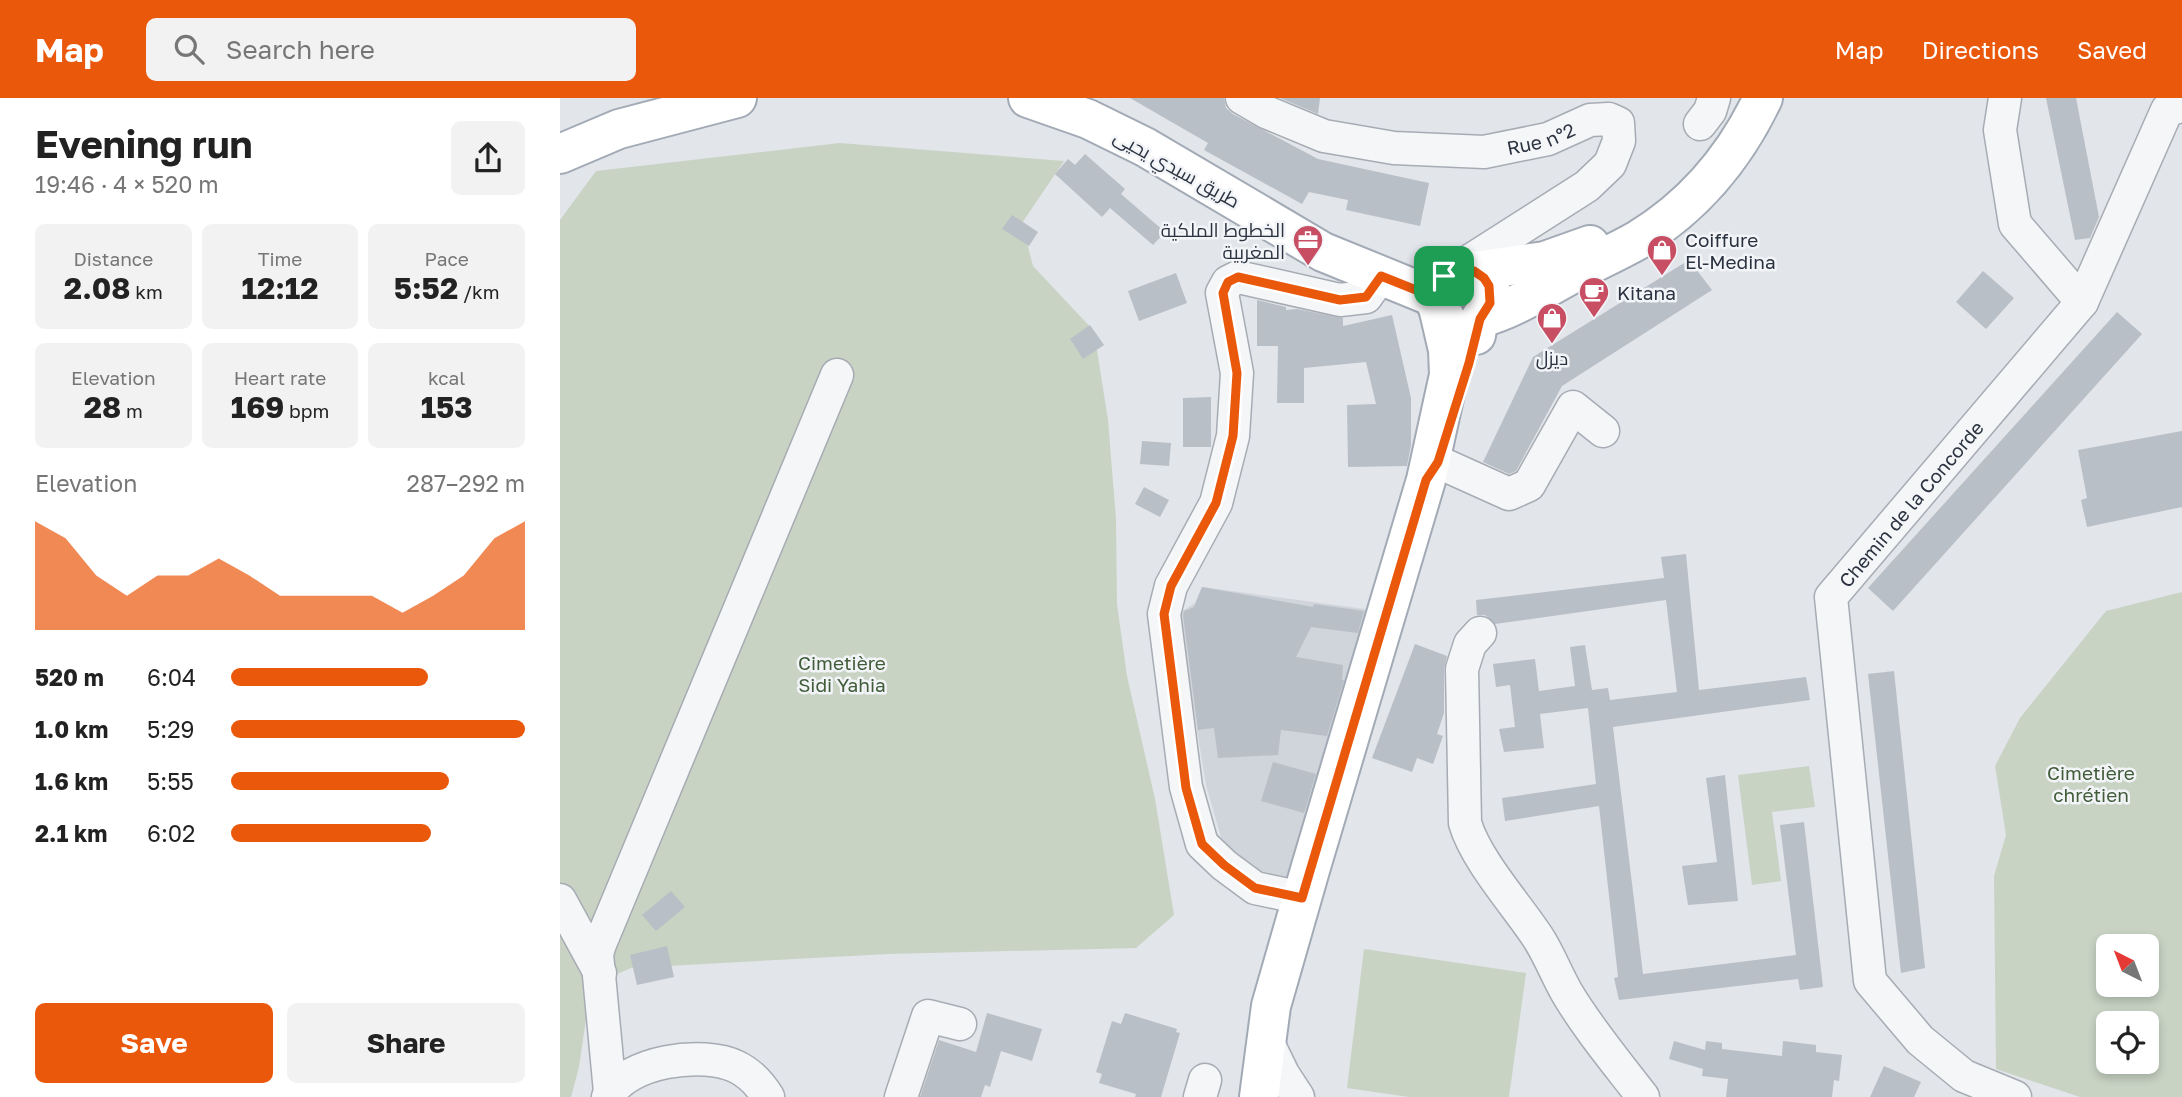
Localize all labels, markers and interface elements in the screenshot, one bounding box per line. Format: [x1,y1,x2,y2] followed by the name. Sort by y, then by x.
[146,18,636,81] search box
[35,30,104,69] text: Map
[170,30,208,68] icon: search
[226,34,375,65] text: Search here
[1835,35,1884,64] text: Map
[1922,35,2039,64] text: Directions
[2077,35,2147,64] text: Saved
[1505,117,1578,159] street label: Rue n°2
[35,121,253,166] text: Evening run
[451,121,525,195] button: share
[1108,124,1244,216] street label: طريق سيدي يحيى
[35,170,219,198] text: 19:46 · 4 × 520 m
[1161,218,1285,264] place label: الخطوط الملكية المغربية
[1291,223,1325,267] office icon: الخطوط الملكية المغربية
[1685,228,1776,273] place label: Coiffure El-Medina
[1645,233,1679,277] shop icon: Coiffure El-Medina
[1414,246,1474,306] pin
[73,247,153,270] text: Distance
[258,247,302,270] text: Time
[424,247,469,270] text: Pace
[1425,257,1463,295] icon: arrive
[64,270,130,306] text: 2.08
[241,270,319,306] text: 12:12
[394,270,458,306] text: 5:52
[1577,275,1611,319] cafe icon: Kitana
[130,280,163,303] text: km
[458,280,500,303] text: /km
[1617,281,1676,304] place label: Kitana
[1535,301,1569,345] shop icon: ديزل
[1536,346,1568,370] place label: ديزل
[71,366,156,389] text: Elevation
[234,366,326,389] text: Heart rate
[428,366,465,389] text: kcal
[84,389,121,425] text: 28
[231,389,284,425] text: 169
[421,389,473,425] text: 153
[121,399,143,422] text: m
[284,399,329,422] text: bpm
[1833,416,1988,591] street label: Chemin de la Concorde
[35,469,137,497] text: Elevation
[407,469,525,497] text: 287–292 m
[798,651,886,696] park label: Cimetière Sidi Yahia
[35,663,104,691] text: 520 m
[147,663,196,691] text: 6:04
[35,715,108,743] text: 1.0 km
[147,715,195,743] text: 5:29
[2047,761,2135,806] park label: Cimetière chrétien
[35,767,108,795] text: 1.6 km
[147,767,194,795] text: 5:55
[35,819,107,847] text: 2.1 km
[147,819,195,847] text: 6:02
[2096,934,2160,998] north arrow
[2096,934,2159,1074] map controls
[35,1003,273,1083] button: Save
[287,1003,525,1083] button: Share
[2096,1011,2159,1074] button: locate

